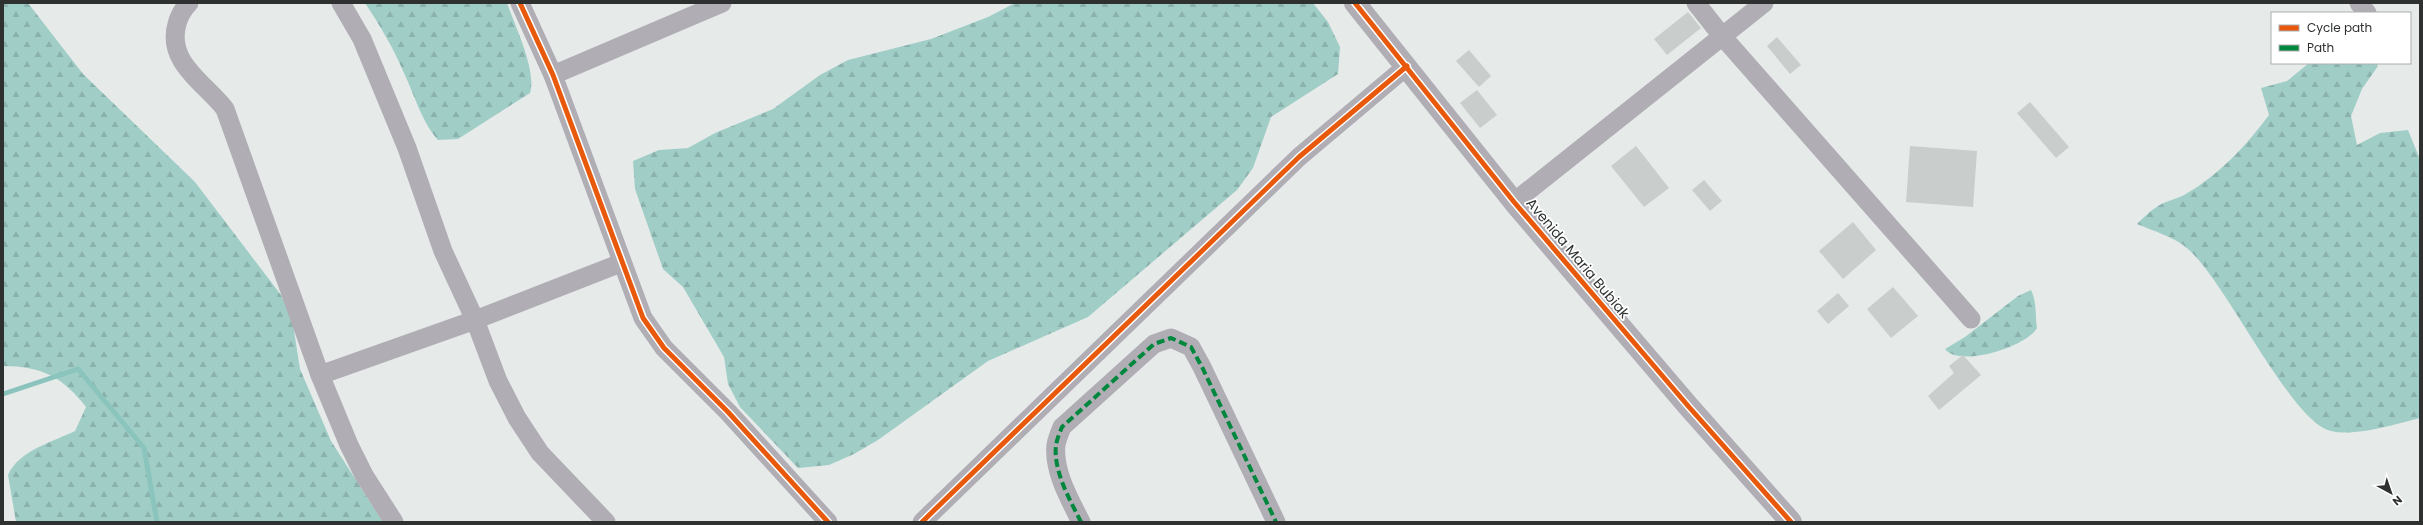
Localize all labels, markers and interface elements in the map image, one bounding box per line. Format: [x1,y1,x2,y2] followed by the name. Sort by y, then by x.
[2271,12,2411,64] legend
[2307,19,2372,36] text: Cycle path
[2307,39,2334,56] text: Path
[1522,194,1635,323] street label: Avenida Maria Bubiak
[2371,473,2411,513] north arrow
[2389,492,2406,509] text: N

